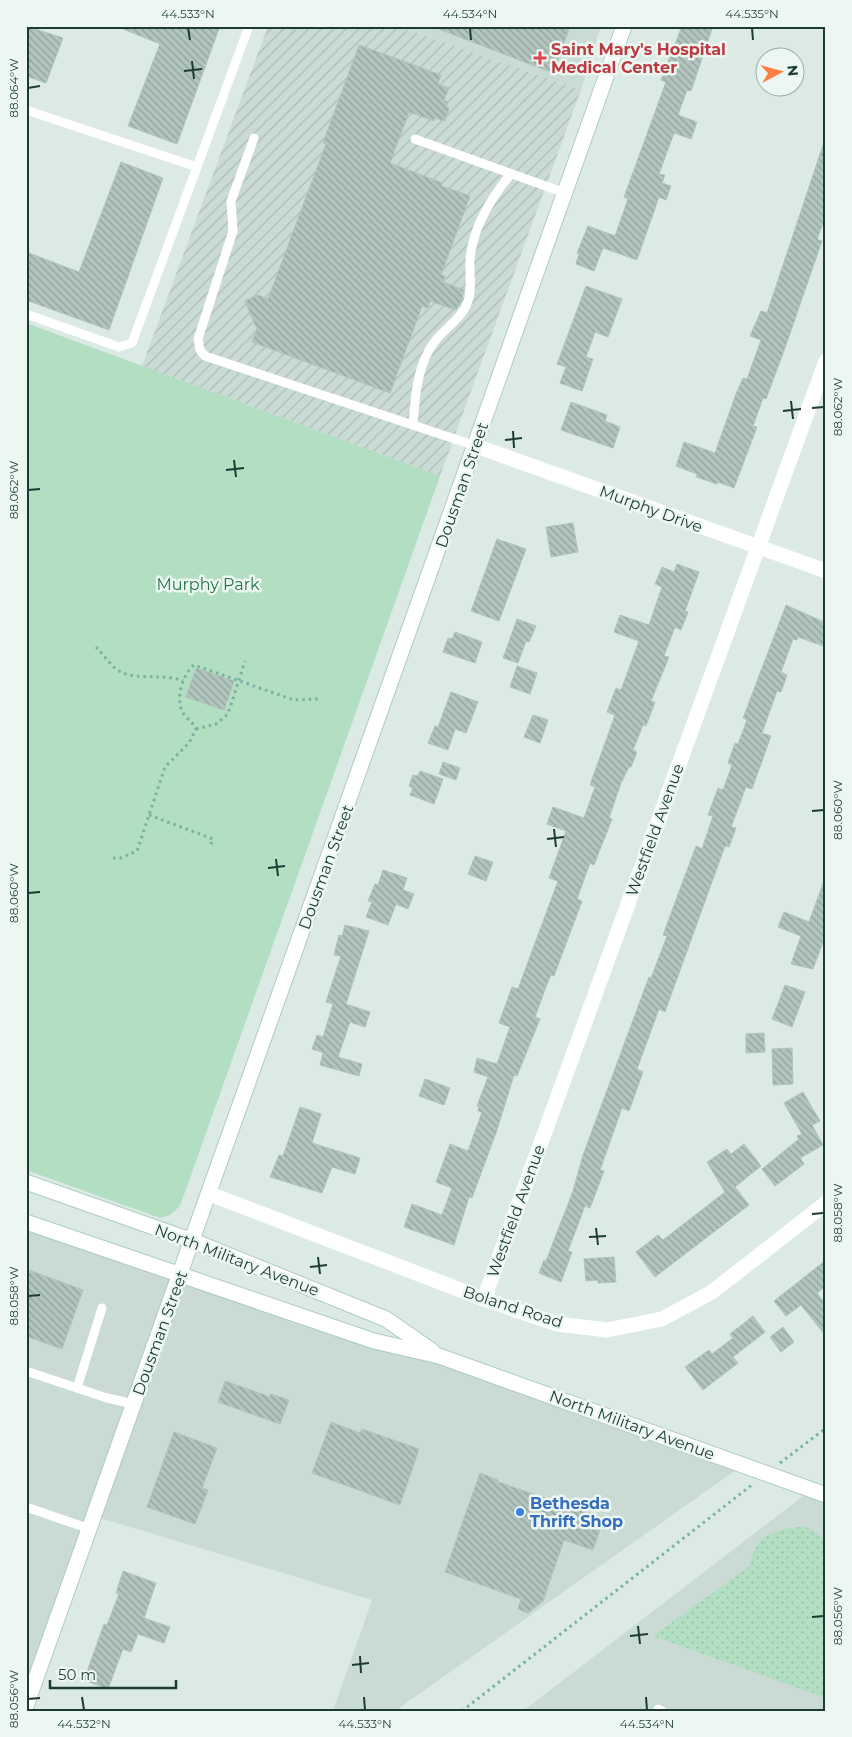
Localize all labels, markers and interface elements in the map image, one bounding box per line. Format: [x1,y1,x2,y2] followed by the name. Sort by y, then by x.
[161,6,215,21] text: 44.533°N
[443,6,497,21] text: 44.534°N
[725,6,779,21] text: 44.535°N
[551,40,726,77] place label: Saint Mary's Hospital Medical Center
[754,48,804,98] north arrow
[533,51,547,65] marker: Saint Mary's Hospital Medical Center
[6,58,21,118] text: 88.064°W
[783,64,802,77] text: N
[830,378,845,436] text: 88.062°W
[432,419,493,550] street label: Dousman Street
[6,461,21,519] text: 88.062°W
[597,482,705,536] street label: Murphy Drive
[156,575,260,594] park label: Murphy Park
[622,761,688,899] street label: Westfield Avenue
[830,780,845,840] text: 88.060°W
[295,801,358,932] street label: Dousman Street
[6,863,21,923] text: 88.060°W
[483,1142,549,1280] street label: Westfield Avenue
[830,1184,845,1242] text: 88.058°W
[152,1220,322,1300] street label: North Military Avenue
[6,1267,21,1325] text: 88.058°W
[129,1267,192,1398] street label: Dousman Street
[461,1282,565,1332] street label: Boland Road
[547,1386,717,1464] street label: North Military Avenue
[530,1494,623,1531] place label: Bethesda Thrift Shop
[514,1506,526,1518] marker: Bethesda Thrift Shop
[830,1587,845,1645] text: 88.056°W
[50,1657,176,1689] scale bar
[58,1665,96,1684] text: 50 m
[6,1670,21,1728] text: 88.056°W
[57,1716,111,1731] text: 44.532°N
[338,1716,392,1731] text: 44.533°N
[620,1716,674,1731] text: 44.534°N

